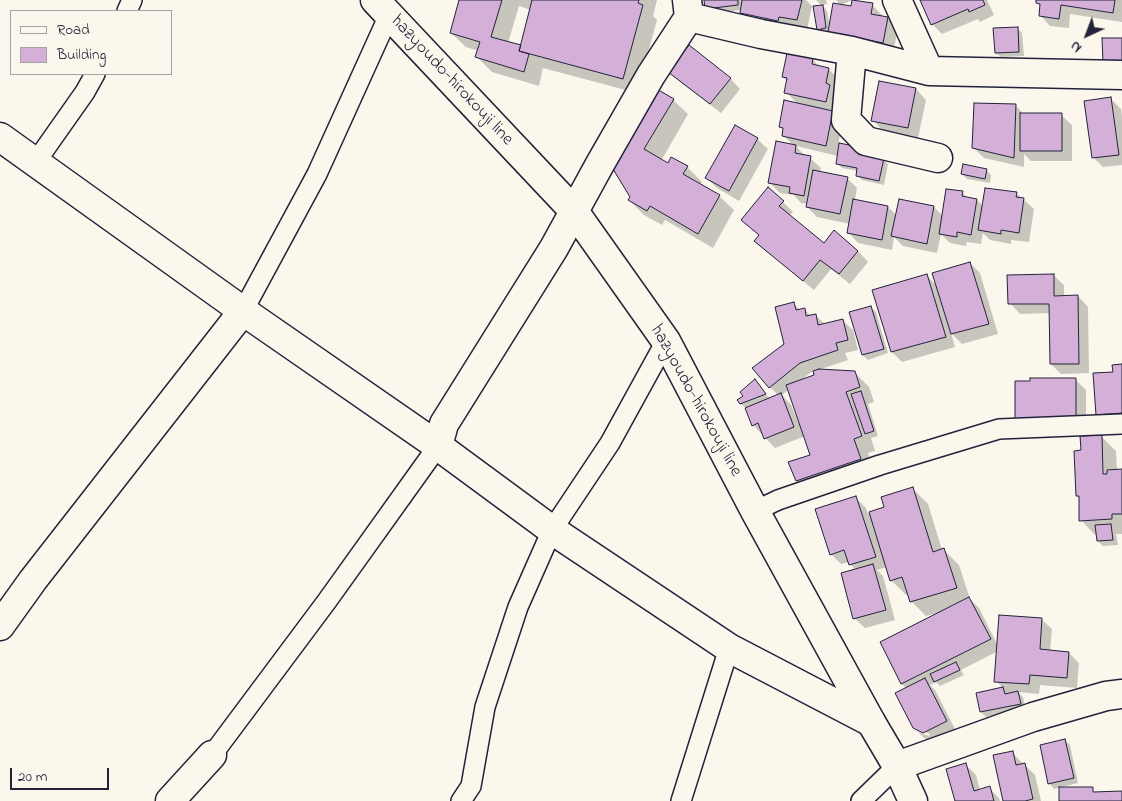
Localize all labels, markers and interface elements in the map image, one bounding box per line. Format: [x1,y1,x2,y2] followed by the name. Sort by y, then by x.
[10,10,172,75] legend
[1062,10,1112,60] north arrow
[385,11,517,151] street label: hazyoudo-hirokouji line
[57,19,90,41] text: Road
[1066,35,1087,57] text: N
[57,44,106,66] text: Building
[644,321,746,481] street label: hazyoudo-hirokouji line
[12,758,111,790] scale bar
[18,766,47,788] text: 20 m

